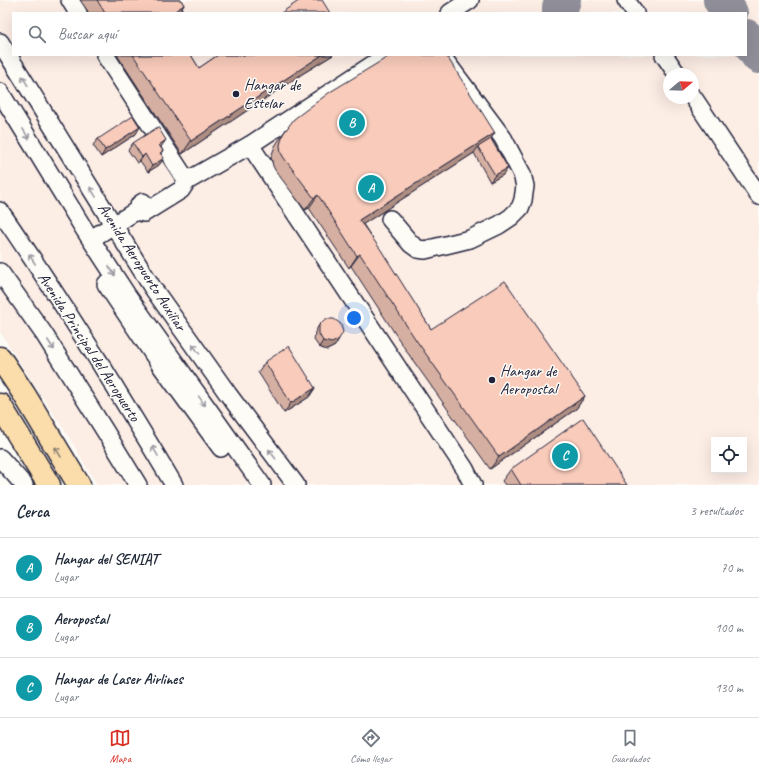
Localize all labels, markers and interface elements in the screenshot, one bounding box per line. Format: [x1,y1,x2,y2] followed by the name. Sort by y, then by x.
[12,12,747,56] search box
[26,23,48,45] icon: search
[58,25,117,44] text: Buscar aquí
[663,68,699,104] north arrow
[20,75,28,87] one-way arrow
[244,75,302,113] place label: Hangar de Estelar
[231,89,241,99] marker: Hangar de Estelar
[339,108,365,138] pin: B
[22,128,30,139] one-way arrow
[358,173,384,203] pin: A
[89,187,97,198] one-way arrow
[93,199,192,336] street label: Avenida Aeropuerto Auxiliar
[28,254,36,265] one-way arrow
[108,266,116,277] one-way arrow
[33,269,145,426] street label: Avenida Principal del Aeropuerto
[344,308,364,328] your location
[47,339,55,351] one-way arrow
[192,344,200,355] one-way arrow
[500,361,560,399] place label: Hangar de Aeropostal
[487,375,497,385] marker: Hangar de Aeropostal
[198,395,206,406] one-way arrow
[711,437,747,473] map controls
[711,437,747,473] button: locate
[552,441,578,471] pin: C
[150,445,158,457] one-way arrow
[54,446,62,458] one-way arrow
[268,449,276,460] one-way arrow
[16,501,49,522] text: Cerca
[690,503,743,519] text: 3 resultados
[54,550,158,569] text: Hangar del SENIAT
[26,560,32,576] text: A
[721,560,743,576] text: 70 m
[54,569,78,585] text: Lugar
[54,610,108,629] text: Aeropostal
[26,620,32,636] text: B
[715,620,743,636] text: 100 m
[54,629,78,645] text: Lugar
[54,670,183,689] text: Hangar de Laser Airlines
[26,680,32,696] text: C
[715,680,743,696] text: 130 m
[54,689,78,705] text: Lugar
[109,727,131,765] tab: Mapa
[350,727,392,765] tab: Cómo llegar
[611,727,650,765] tab: Guardados

